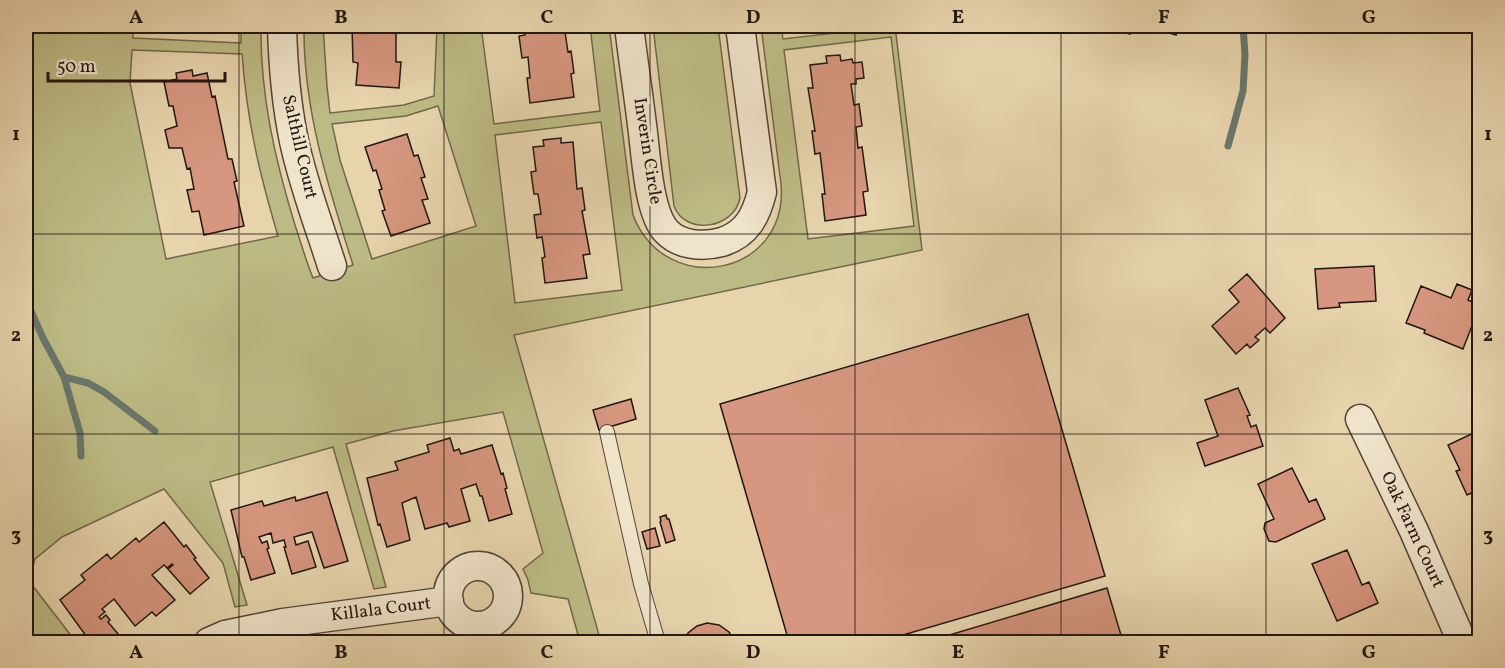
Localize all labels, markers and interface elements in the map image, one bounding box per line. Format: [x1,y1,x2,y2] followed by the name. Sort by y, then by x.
[129,4,143,32] text: A
[334,4,348,32] text: B
[541,4,554,32] text: C
[746,4,760,32] text: D
[952,4,964,32] text: E
[1158,4,1170,32] text: F
[1362,4,1376,32] text: G
[48,45,225,83] scale bar
[57,55,96,80] text: 50 m
[275,92,323,202] street label: Salthill Court
[626,96,668,206] street label: Inverin Circle
[12,121,20,149] text: 1
[1484,121,1492,149] text: 1
[11,322,21,350] text: 2
[1483,322,1493,350] text: 2
[1374,468,1450,592] street label: Oak Farm Court
[11,522,21,550] text: 3
[1483,522,1493,550] text: 3
[330,591,432,629] street label: Killala Court
[129,639,143,667] text: A
[334,639,348,667] text: B
[541,639,554,667] text: C
[746,639,760,667] text: D
[952,639,964,667] text: E
[1158,639,1170,667] text: F
[1362,639,1376,667] text: G

